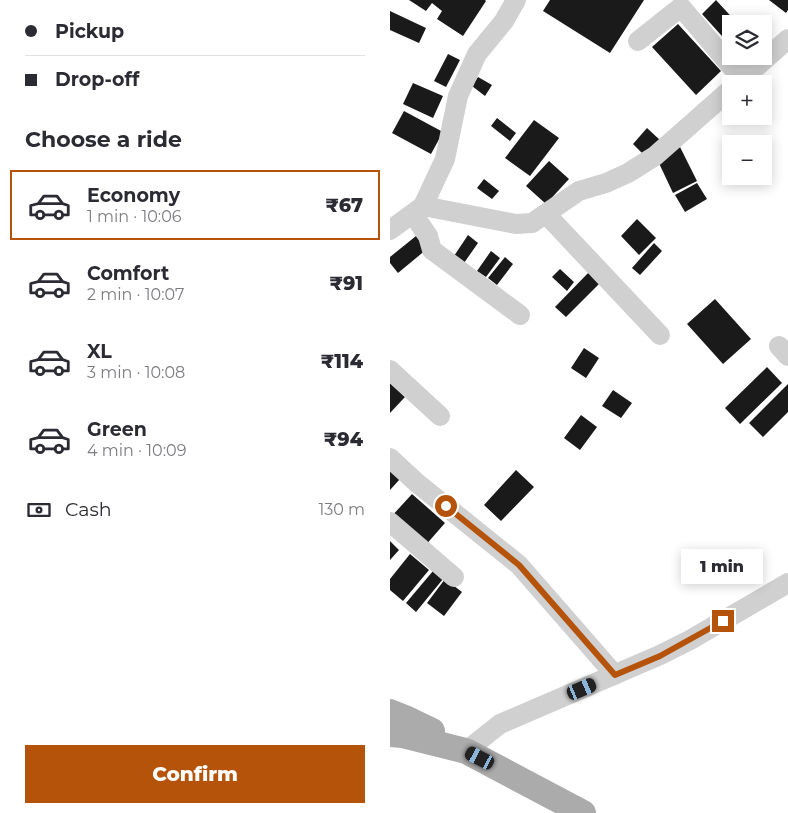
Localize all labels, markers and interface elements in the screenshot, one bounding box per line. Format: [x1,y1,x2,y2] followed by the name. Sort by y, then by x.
[722,15,772,185] map controls
[722,15,772,65] button: layers
[55,20,124,43] text: Pickup
[55,68,139,91] text: Drop-off
[722,75,772,125] button: +
[25,126,182,153] text: Choose a ride
[722,135,772,185] button: −
[27,183,72,228] icon: car
[87,184,180,207] text: Economy
[325,194,363,217] text: ₹67
[87,207,182,226] text: 1 min · 10:06
[27,261,72,306] icon: car
[87,262,169,285] text: Comfort
[329,272,363,295] text: ₹91
[87,285,184,304] text: 2 min · 10:07
[27,339,72,384] icon: car
[87,340,112,363] text: XL
[320,350,363,373] text: ₹114
[87,363,185,382] text: 3 min · 10:08
[27,417,72,462] icon: car
[87,418,147,441] text: Green
[324,428,363,451] text: ₹94
[87,441,186,460] text: 4 min · 10:09
[435,495,457,517] route start
[25,496,53,524] icon: cash
[65,498,112,521] text: Cash
[318,500,365,519] text: 130 m
[682,548,764,584] callout: 1 min
[700,557,744,576] text: 1 min
[712,610,734,632] route end
[565,676,598,702] car
[25,745,365,803] button: Confirm
[463,745,496,771] car

